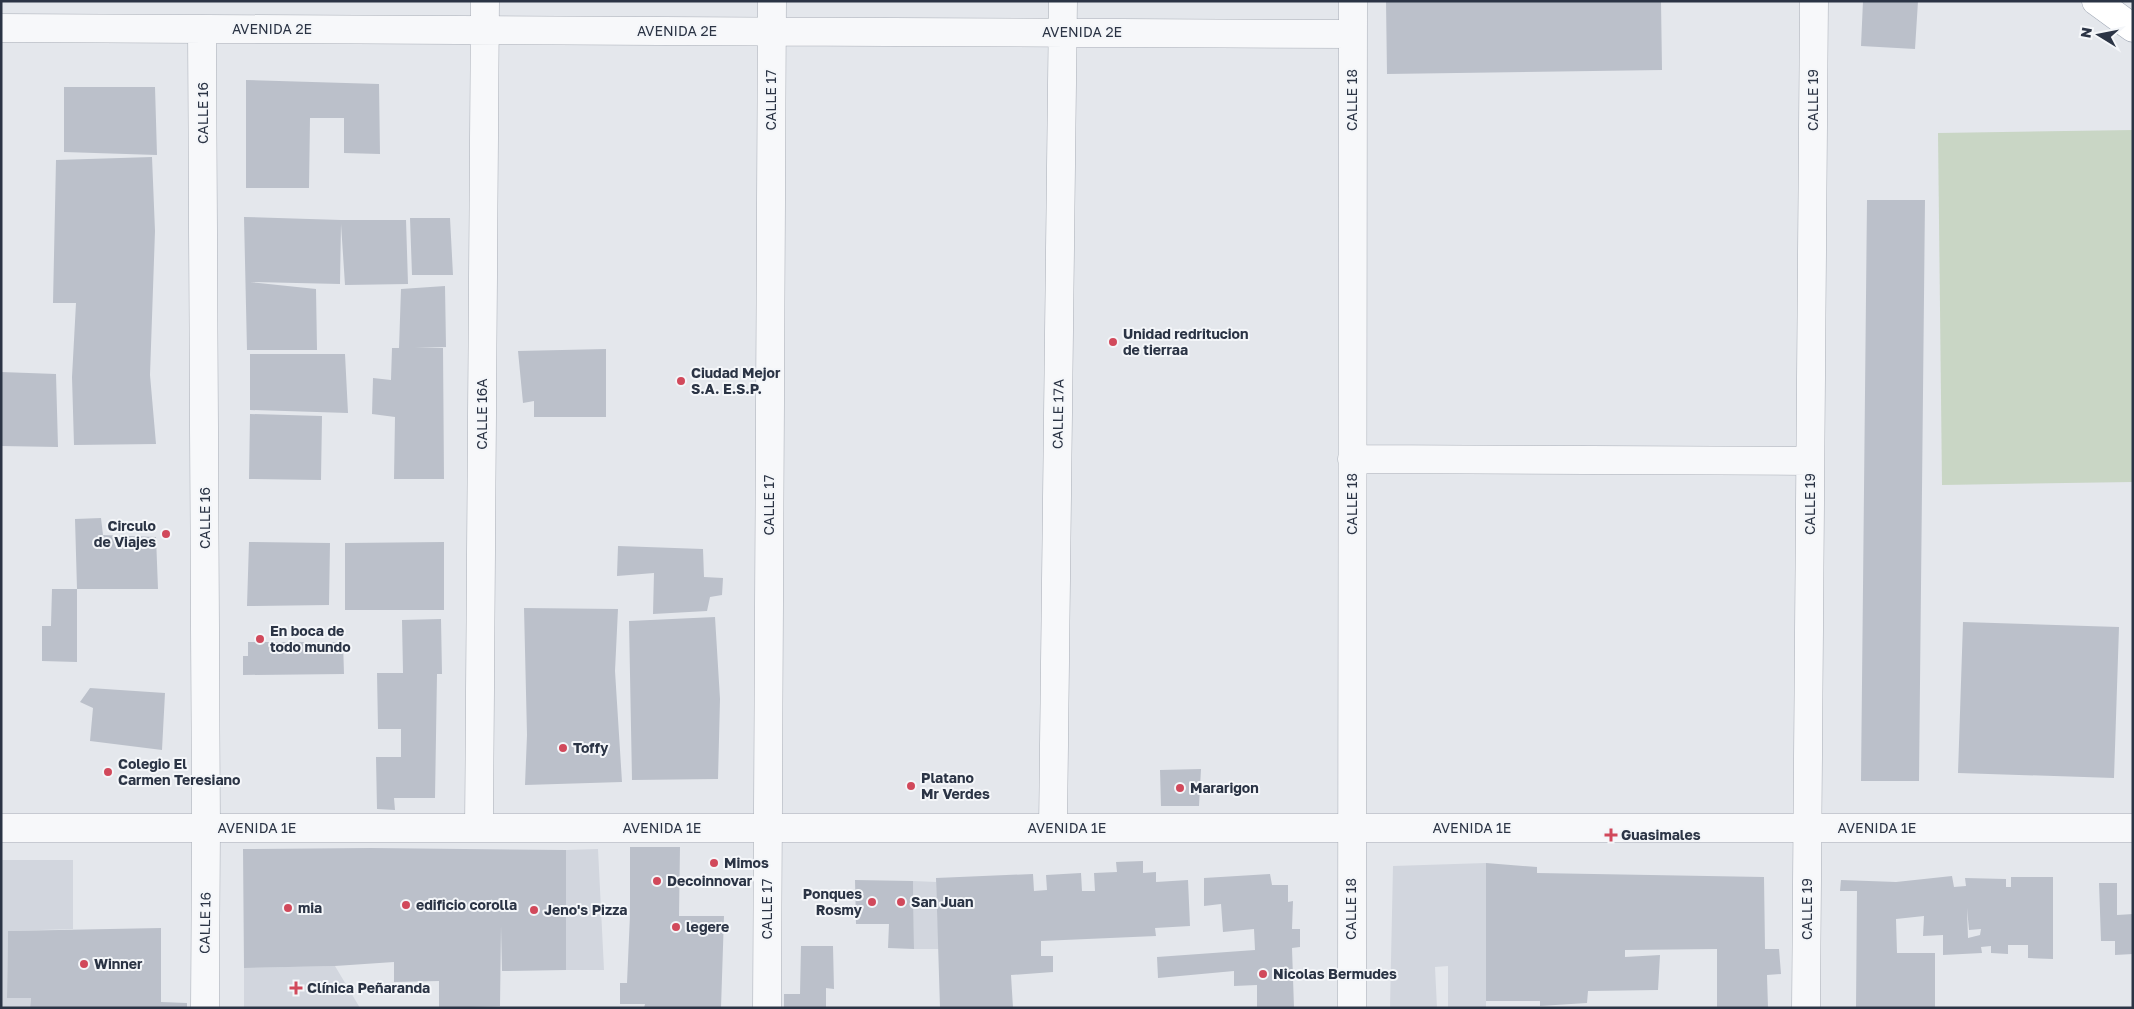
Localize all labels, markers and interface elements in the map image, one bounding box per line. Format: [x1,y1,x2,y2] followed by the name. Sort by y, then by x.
[2074,10,2124,60] north arrow
[232,20,312,37] street label: AVENIDA 2E
[637,22,717,39] street label: AVENIDA 2E
[1042,23,1122,40] street label: AVENIDA 2E
[2076,26,2095,39] text: N
[1343,69,1360,131] street label: CALLE 18
[1804,69,1821,131] street label: CALLE 19
[762,70,779,130] street label: CALLE 17
[194,82,211,144] street label: CALLE 16
[1123,325,1248,358] place label: Unidad redritucion de tierraa
[1107,336,1119,348] marker: Unidad redritucion de tierraa
[691,364,781,397] place label: Ciudad Mejor S.A. E.S.P.
[675,375,687,387] marker: Ciudad Mejor S.A. E.S.P.
[473,378,490,450] street label: CALLE 16A
[1048,378,1067,449] street label: CALLE 17A
[1343,473,1360,535] street label: CALLE 18
[1801,473,1818,535] street label: CALLE 19
[760,475,777,535] street label: CALLE 17
[196,487,213,549] street label: CALLE 16
[94,517,156,550] place label: Circulo de Viajes
[160,528,172,540] marker: Circulo de Viajes
[270,622,351,655] place label: En boca de todo mundo
[254,633,266,645] marker: En boca de todo mundo
[573,739,609,756] place label: Toffy
[557,742,569,754] marker: Toffy
[118,755,240,788] place label: Colegio El Carmen Teresiano
[102,766,114,778] marker: Colegio El Carmen Teresiano
[921,769,990,802] place label: Platano Mr Verdes
[1190,779,1259,796] place label: Mararigon
[905,780,917,792] marker: Platano Mr Verdes
[1174,782,1186,794] marker: Mararigon
[218,819,296,836] street label: AVENIDA 1E
[623,819,701,836] street label: AVENIDA 1E
[1028,819,1106,836] street label: AVENIDA 1E
[1433,819,1511,836] street label: AVENIDA 1E
[1838,819,1916,836] street label: AVENIDA 1E
[1621,826,1701,843] place label: Guasimales
[1605,829,1617,841] marker: Guasimales
[724,854,769,871] place label: Mimos
[708,857,720,869] marker: Mimos
[667,872,753,889] place label: Decoinnovar
[651,875,663,887] marker: Decoinnovar
[1342,878,1359,940] street label: CALLE 18
[1798,878,1815,940] street label: CALLE 19
[758,879,775,939] street label: CALLE 17
[803,885,863,918] place label: Ponques Rosmy
[195,892,214,954] street label: CALLE 16
[911,893,973,910] place label: San Juan
[416,896,517,913] place label: edificio corolla
[866,896,878,908] marker: Ponques Rosmy
[895,896,907,908] marker: San Juan
[298,899,322,916] place label: mia
[400,899,412,911] marker: edificio corolla
[544,901,627,918] place label: Jeno's Pizza
[282,902,294,914] marker: mia
[528,904,540,916] marker: Jeno's Pizza
[686,918,729,935] place label: legere
[670,921,682,933] marker: legere
[94,955,143,972] place label: Winner
[78,958,90,970] marker: Winner
[1273,965,1397,982] place label: Nicolas Bermudes
[1257,968,1269,980] marker: Nicolas Bermudes
[307,979,430,996] place label: Clínica Peñaranda
[289,981,303,995] marker: Clínica Peñaranda

